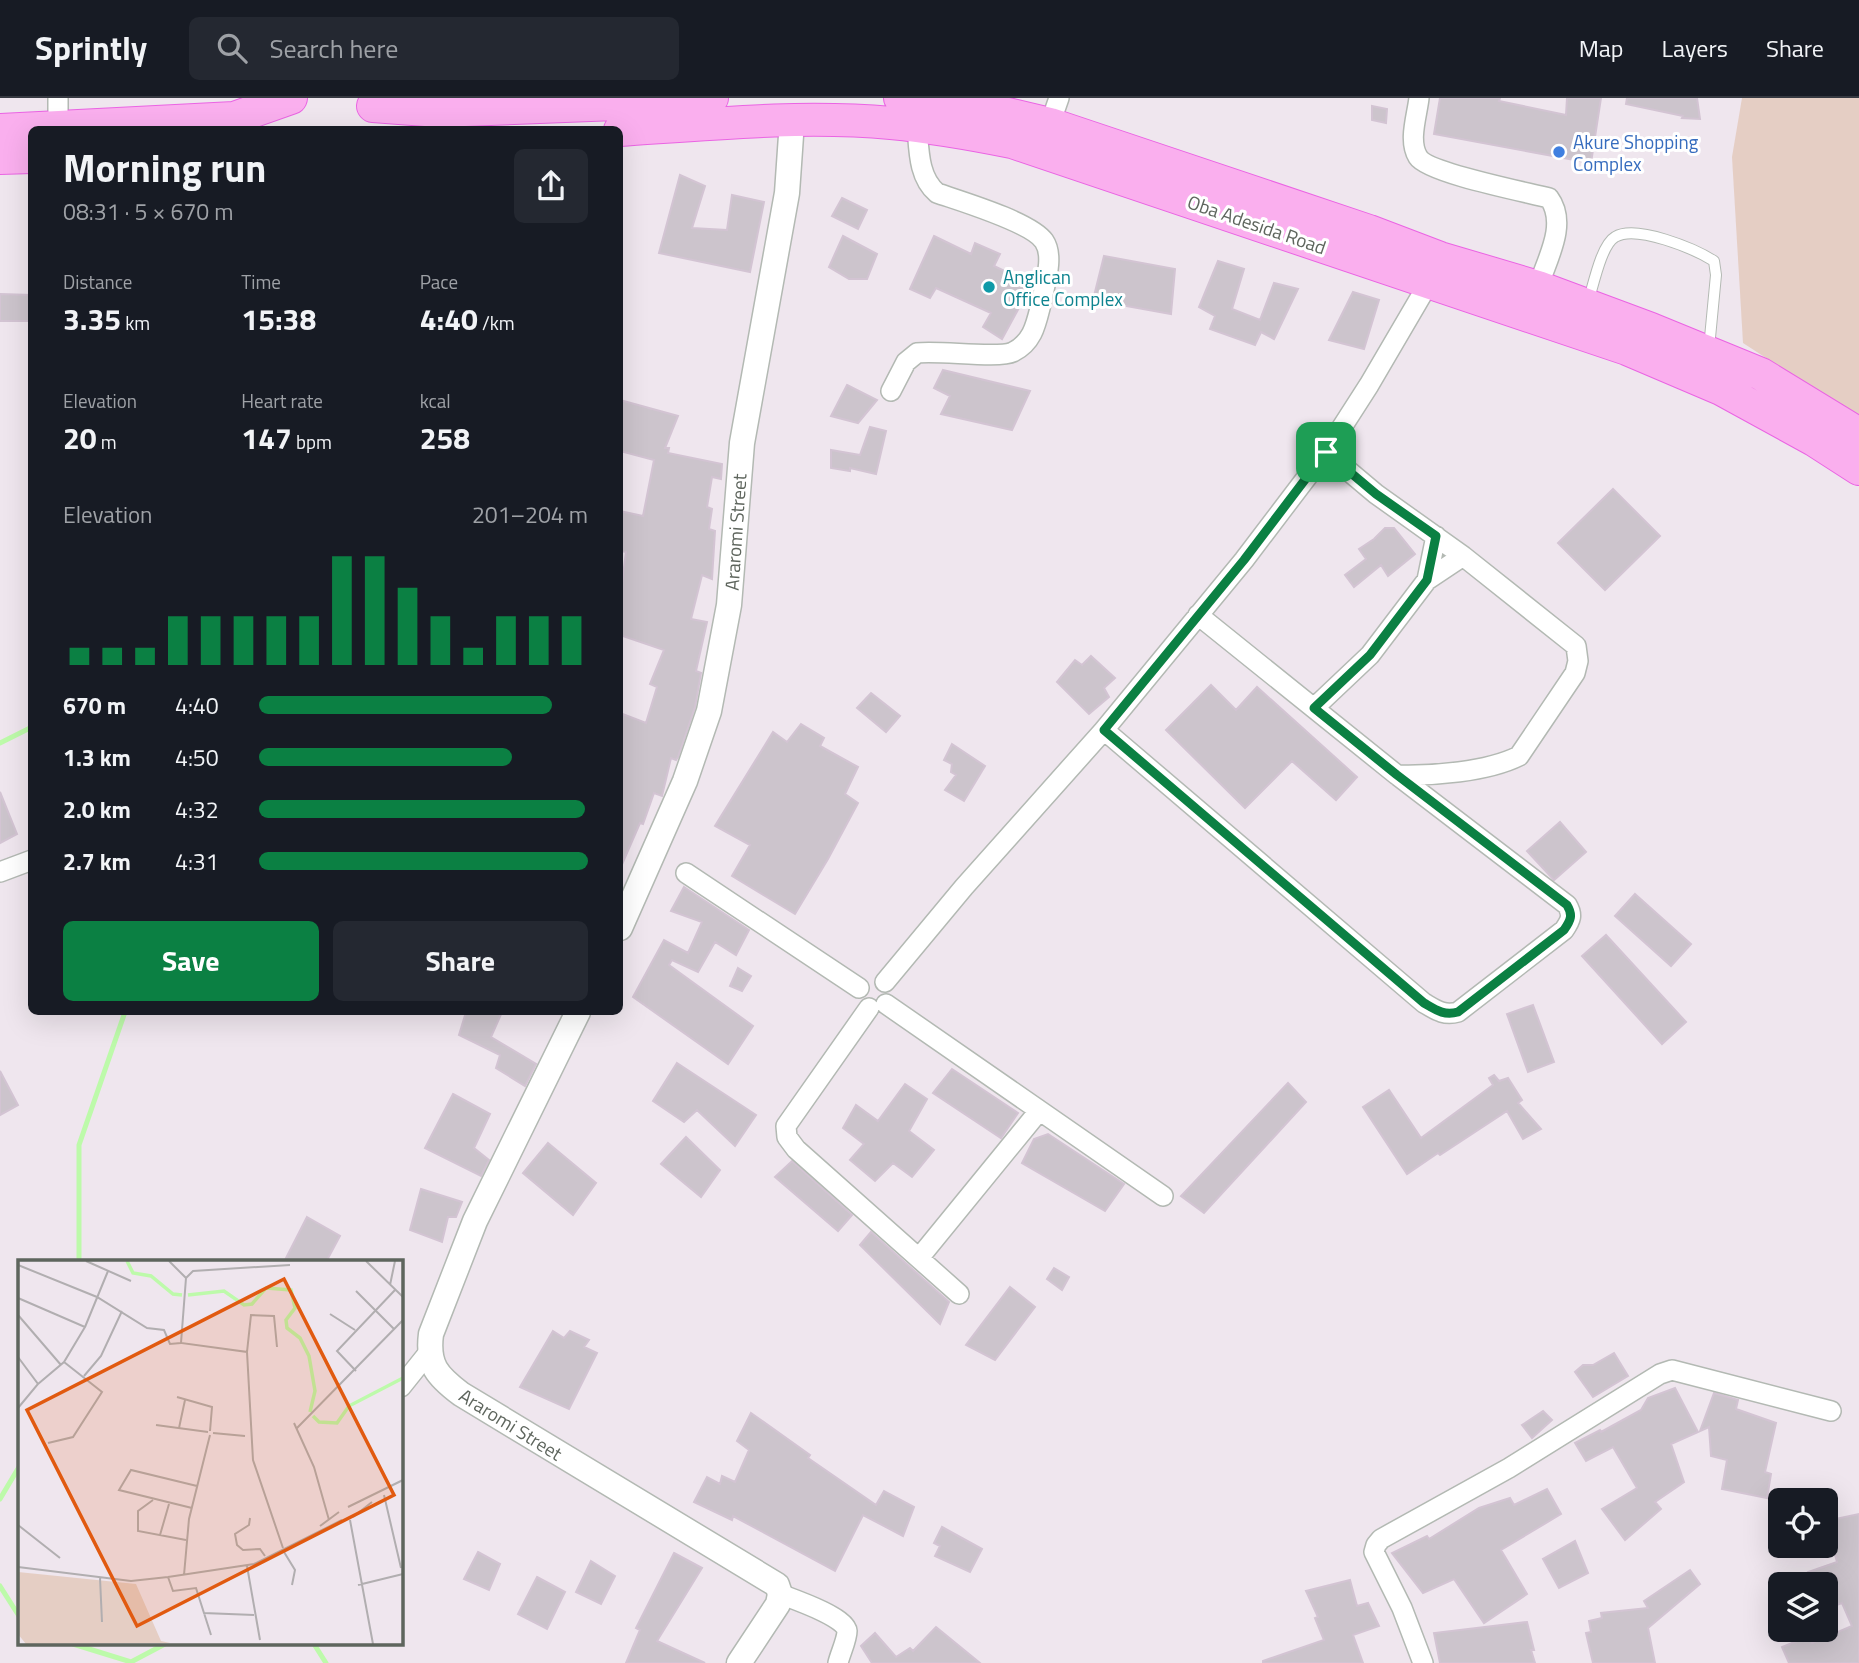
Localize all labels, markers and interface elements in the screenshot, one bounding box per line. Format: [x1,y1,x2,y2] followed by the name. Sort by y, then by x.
[189,17,679,80] search box
[35,23,147,73] text: Sprintly
[213,29,251,67] icon: search
[269,29,398,68] text: Search here
[1579,30,1624,66] text: Map
[1662,30,1728,66] text: Layers
[1766,30,1824,66] text: Share
[1573,127,1699,178] place label: Akure Shopping Complex
[63,139,266,197] text: Morning run
[1551,144,1567,160] marker: Akure Shopping Complex
[514,149,588,223] button: share
[1184,187,1330,261] street label: Oba Adesida Road
[63,194,233,229] text: 08:31 · 5 × 670 m
[1003,262,1123,313] place label: Anglican Office Complex
[63,267,132,296] text: Distance
[241,267,281,296] text: Time
[420,267,458,296] text: Pace
[981,279,997,295] marker: Anglican Office Complex
[63,296,121,342] text: 3.35
[241,296,316,342] text: 15:38
[420,296,478,342] text: 4:40
[121,308,150,337] text: km
[478,308,515,337] text: /km
[63,386,137,415] text: Elevation
[241,386,323,415] text: Heart rate
[420,386,451,415] text: kcal
[63,415,97,461] text: 20
[241,415,292,461] text: 147
[420,415,470,461] text: 258
[1296,422,1356,482] pin
[97,427,117,456] text: m
[292,427,332,456] text: bpm
[1307,433,1345,471] icon: arrive
[716,472,754,591] street label: Araromi Street
[63,497,152,532] text: Elevation
[472,497,588,532] text: 201–204 m
[63,688,126,723] text: 670 m
[175,688,219,723] text: 4:40
[63,740,131,775] text: 1.3 km
[175,740,219,775] text: 4:50
[63,792,131,827] text: 2.0 km
[175,792,219,827] text: 4:32
[63,844,131,879] text: 2.7 km
[175,844,219,879] text: 4:31
[63,921,319,1001] button: Save
[333,921,588,1001] button: Share
[18,1260,402,1646] inset map
[454,1381,569,1467] street label: Araromi Street
[1768,1488,1838,1642] map controls
[1768,1488,1838,1558] button: locate
[1768,1572,1838,1642] button: layers

